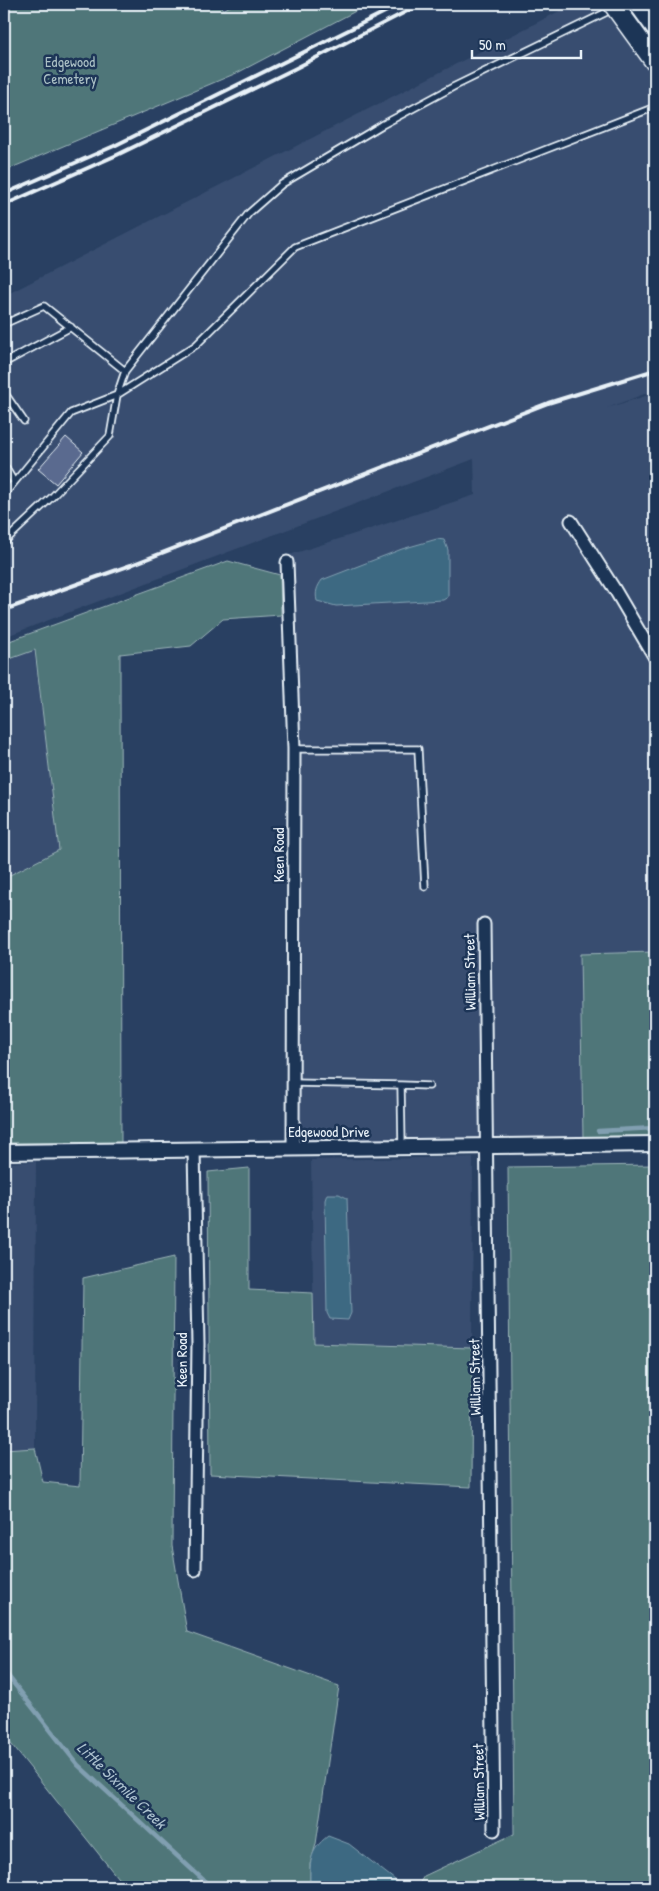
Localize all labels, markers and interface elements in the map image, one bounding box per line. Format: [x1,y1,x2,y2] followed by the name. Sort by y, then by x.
[472,28,580,60] scale bar
[479,34,506,55] text: 50 m
[43,51,97,89] park label: Edgewood Cemetery
[268,828,289,882] street label: Keen Road
[458,933,481,1011] street label: William Street
[288,1121,370,1142] street label: Edgewood Drive
[171,1333,192,1387] street label: Keen Road
[463,1338,486,1416] street label: William Street
[73,1737,172,1834] water label: Little Sixmile Creek
[467,1743,490,1821] street label: William Street

